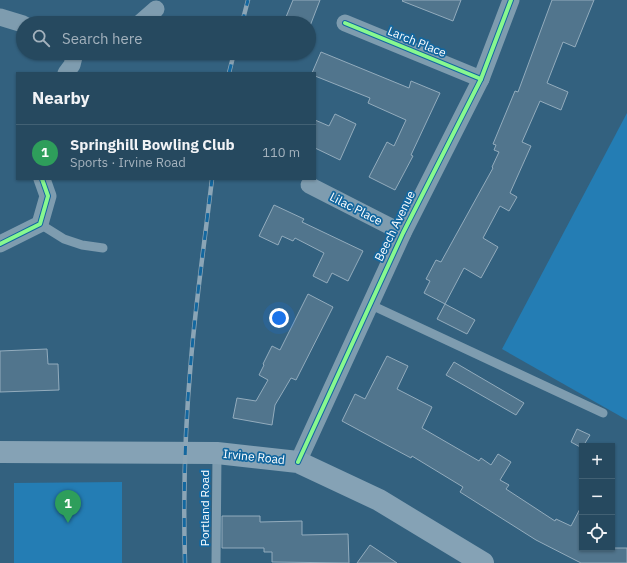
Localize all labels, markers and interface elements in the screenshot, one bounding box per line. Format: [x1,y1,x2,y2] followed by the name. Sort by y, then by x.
[16,16,316,60] search box
[386,23,449,60] street label: Larch Place
[30,27,52,49] icon: search
[62,29,142,48] text: Search here
[32,87,90,109] text: Nearby
[70,135,235,154] text: Springhill Bowling Club
[41,144,49,161] text: 1
[262,144,300,161] text: 110 m
[70,154,186,171] text: Sports · Irvine Road
[371,188,418,264] street label: Beech Avenue
[327,189,385,228] street label: Lilac Place
[269,308,289,328] your location
[579,443,615,551] map controls
[579,443,615,479] button: +
[222,446,286,467] street label: Irvine Road
[197,470,212,546] street label: Portland Road
[579,479,615,515] button: −
[55,490,81,523] pin: 1
[579,515,615,551] button: locate

